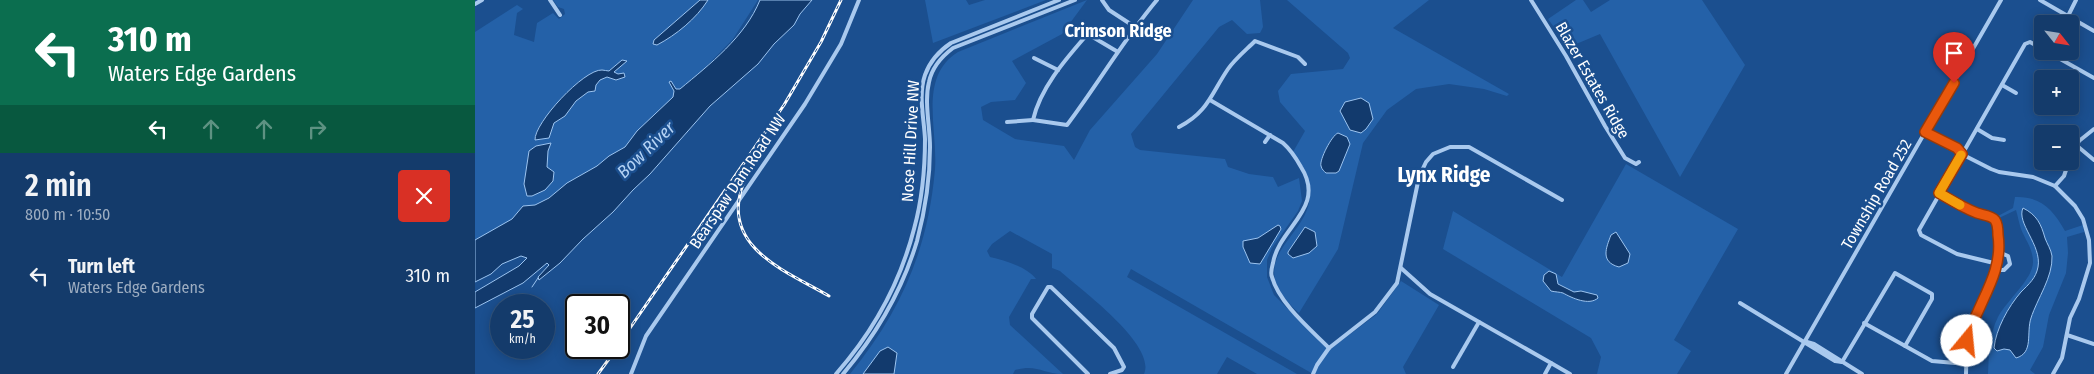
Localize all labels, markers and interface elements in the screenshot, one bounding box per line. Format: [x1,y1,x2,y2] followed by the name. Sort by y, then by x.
[2034,15,2079,60] north arrow
[2034,15,2079,170] map controls
[108,18,192,60] text: 310 m
[1551,19,1634,142] street label: Blazer Estates Ridge
[25,20,90,85] icon: left
[1064,20,1172,42] district label: Crimson Ridge
[1933,32,1975,83] pin
[1940,39,1968,67] icon: arrive
[108,60,296,87] text: Waters Edge Gardens
[2034,70,2079,115] button: +
[898,80,923,202] street label: Nose Hill Drive NW
[685,110,790,252] street label: Bearspaw Dam Road NW
[144,115,172,143] icon: left
[197,115,225,143] icon: ahead
[250,115,278,143] icon: ahead
[303,115,331,143] icon: right
[612,117,680,183] water label: Bow River
[2034,125,2079,170] button: −
[1837,136,1916,253] street label: Township Road 252
[1398,162,1491,188] district label: Lynx Ridge
[25,168,92,204] text: 2 min
[398,170,450,222] button: close
[25,205,110,224] text: 800 m · 10:50
[68,255,135,278] text: Turn left
[25,262,53,290] icon: left
[406,264,450,287] text: 310 m
[68,278,205,297] text: Waters Edge Gardens
[565,294,630,359] speed limit sign: 30
[511,305,534,335] text: 25
[1940,314,1992,366] position arrow
[509,332,536,346] text: km/h

